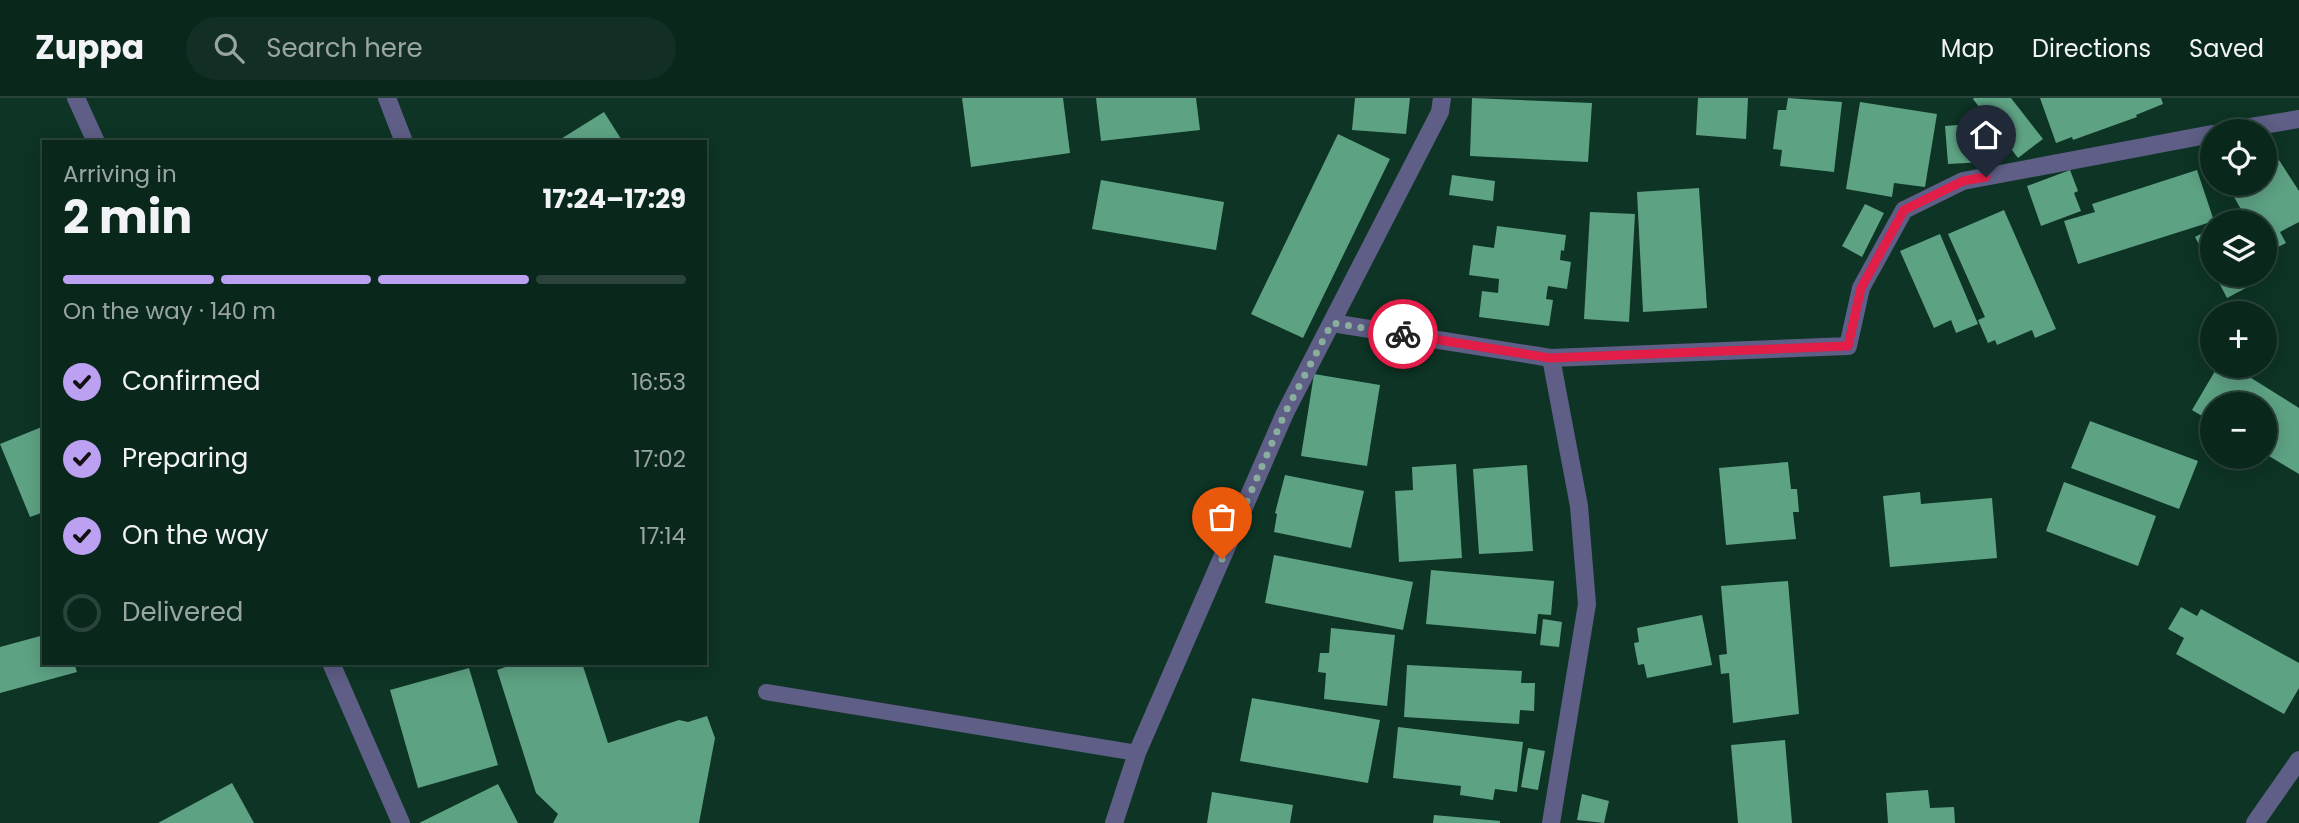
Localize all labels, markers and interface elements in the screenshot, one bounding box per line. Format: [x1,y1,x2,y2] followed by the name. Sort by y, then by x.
[186,17,676,80] search box
[35,24,144,71] text: Zuppa
[210,29,248,67] icon: search
[266,30,423,66] text: Search here
[1941,32,1994,65] text: Map
[2032,32,2151,65] text: Directions
[2189,32,2264,65] text: Saved
[1956,105,2016,177] pin
[1967,116,2005,154] icon: home
[2200,119,2277,469] map controls
[2200,119,2277,196] button: locate
[63,158,177,190] text: Arriving in
[543,181,686,217] text: 17:24–17:29
[63,185,192,249] text: 2 min
[2200,210,2277,287] button: layers
[63,295,276,327] text: On the way · 140 m
[1368,299,1438,369] courier
[2200,301,2277,378] button: +
[1384,315,1422,353] icon: bike
[63,363,101,401] icon: check
[122,363,260,399] text: Confirmed
[631,366,686,398] text: 16:53
[2200,392,2277,469] button: −
[63,440,101,478] icon: check
[122,440,248,476] text: Preparing
[634,443,686,475] text: 17:02
[1192,487,1252,559] pin
[1203,498,1241,536] icon: bag
[63,517,101,555] icon: check
[122,517,269,553] text: On the way
[639,520,686,552] text: 17:14
[122,594,243,630] text: Delivered

